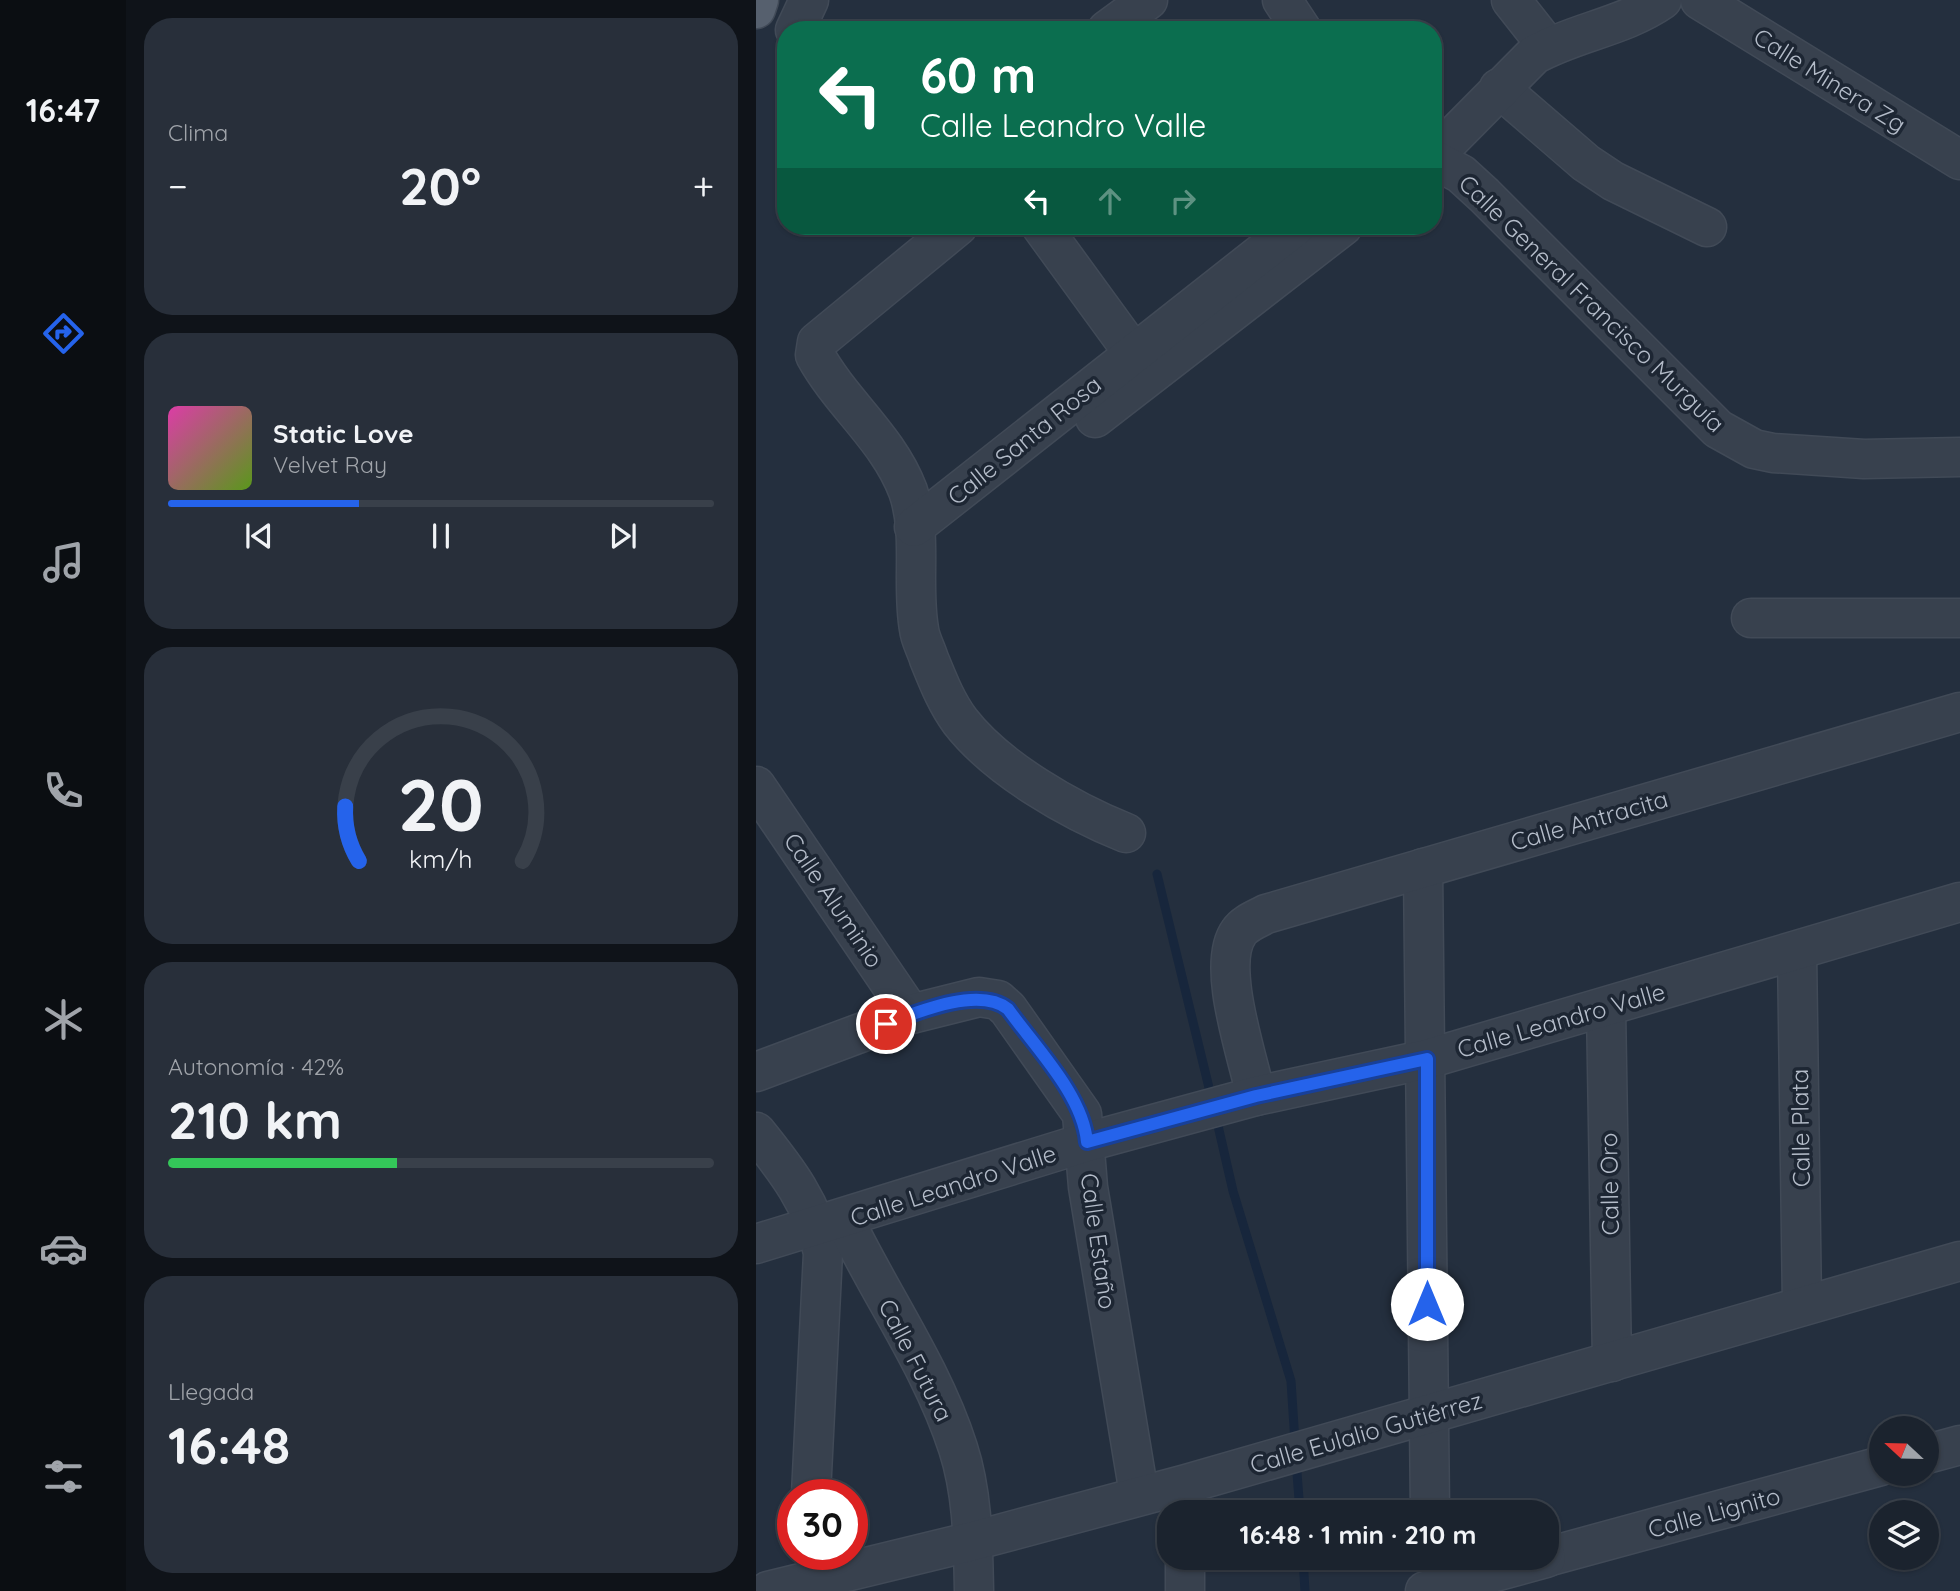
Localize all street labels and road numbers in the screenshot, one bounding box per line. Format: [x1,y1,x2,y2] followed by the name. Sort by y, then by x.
[1748,21,1912,139] street label: Calle Minera Zg
[1453,168,1731,438] street label: Calle General Francisco Murguía
[941,369,1107,511] street label: Calle Santa Rosa
[1507,783,1671,857] street label: Calle Antracita
[778,827,890,973] street label: Calle Aluminio
[1454,976,1668,1064] street label: Calle Leandro Valle
[1784,1069,1816,1187] street label: Calle Plata
[1593,1132,1625,1236] street label: Calle Oro
[846,1138,1060,1232] street label: Calle Leandro Valle
[1075,1171,1123,1311] street label: Calle Estaño
[872,1294,960,1426] street label: Calle Futura
[1246,1384,1486,1480] street label: Calle Eulalio Gutiérrez
[1645,1480,1783,1544] street label: Calle Lignito

